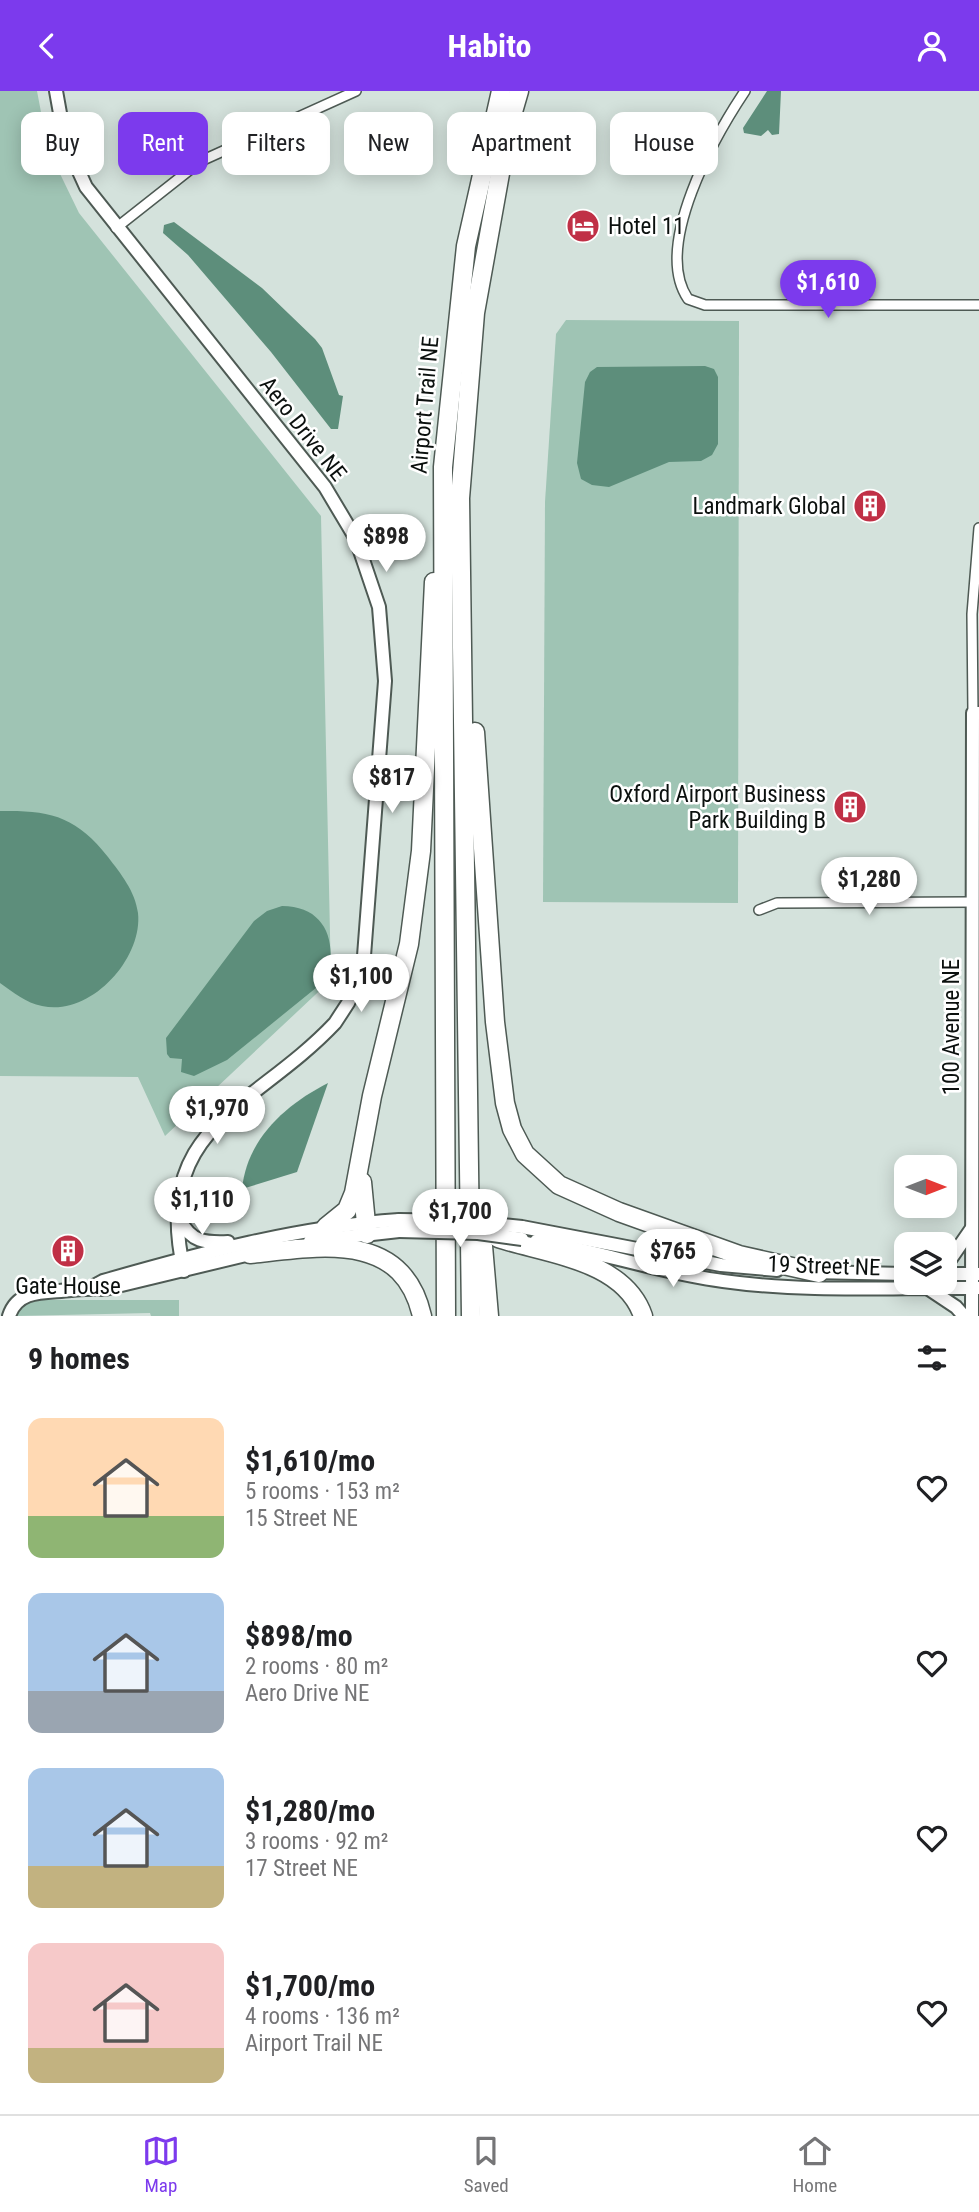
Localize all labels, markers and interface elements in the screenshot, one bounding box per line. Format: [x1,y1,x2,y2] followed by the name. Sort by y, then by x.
[28,27,66,65] icon: back
[448,27,531,65] text: Habito
[913,27,951,65] icon: person
[21,112,104,175] chip: Buy
[118,112,208,175] chip: Rent
[222,112,330,175] chip: Filters
[344,112,433,175] chip: New
[447,112,596,175] chip: Apartment
[610,112,718,175] chip: House
[564,207,602,245] hotel icon: Hotel 11
[608,213,685,240] place label: Hotel 11
[771,261,885,320] pin: $1,610
[796,269,860,296] text: $1,610
[406,335,444,475] street label: Airport Trail NE
[254,372,352,486] street label: Aero Drive NE
[851,487,889,525] building icon: Landmark Global
[692,493,846,520] place label: Landmark Global
[345,515,427,574] pin: $898
[363,523,409,550] text: $898
[351,755,433,815] pin: $817
[369,764,415,791] text: $817
[609,781,826,834] place label: Oxford Airport Business Park Building B
[831,788,869,826] building icon: Oxford Airport Business Park Building B
[812,857,926,917] pin: $1,280
[837,866,901,893] text: $1,280
[304,955,418,1014] pin: $1,100
[938,959,965,1095] street label: 100 Avenue NE
[329,963,393,990] text: $1,100
[160,1087,274,1146] pin: $1,970
[185,1095,249,1122] text: $1,970
[894,1155,957,1218] north arrow
[894,1155,957,1295] map controls
[145,1177,259,1237] pin: $1,110
[170,1186,234,1213] text: $1,110
[403,1189,517,1249] pin: $1,700
[428,1198,492,1225] text: $1,700
[632,1229,714,1289] pin: $765
[49,1232,87,1270] building icon: Gate House
[894,1232,957,1295] button: layers
[650,1238,696,1265] text: $765
[767,1251,881,1281] street label: 19 Street NE
[15,1273,121,1300] place label: Gate House
[913,1339,951,1377] icon: filters
[28,1341,130,1376] text: 9 homes
[245,1443,375,1478] text: $1,610/mo
[84,1446,168,1530] icon: home
[913,1469,951,1507] icon: heart
[245,1478,400,1505] text: 5 rooms · 153 m²
[245,1505,358,1532] text: 15 Street NE
[245,1618,353,1653] text: $898/mo
[84,1621,168,1705] icon: home
[913,1644,951,1682] icon: heart
[245,1653,388,1680] text: 2 rooms · 80 m²
[245,1680,370,1707] text: Aero Drive NE
[245,1793,375,1828] text: $1,280/mo
[84,1796,168,1880] icon: home
[913,1819,951,1857] icon: heart
[245,1828,388,1855] text: 3 rooms · 92 m²
[245,1855,358,1882] text: 17 Street NE
[245,1968,375,2003] text: $1,700/mo
[84,1971,168,2055] icon: home
[913,1994,951,2032] icon: heart
[245,2003,400,2030] text: 4 rooms · 136 m²
[245,2030,383,2057] text: Airport Trail NE
[142,2132,180,2197] tab: Map
[464,2132,509,2197] tab: Saved
[793,2132,837,2197] tab: Home

